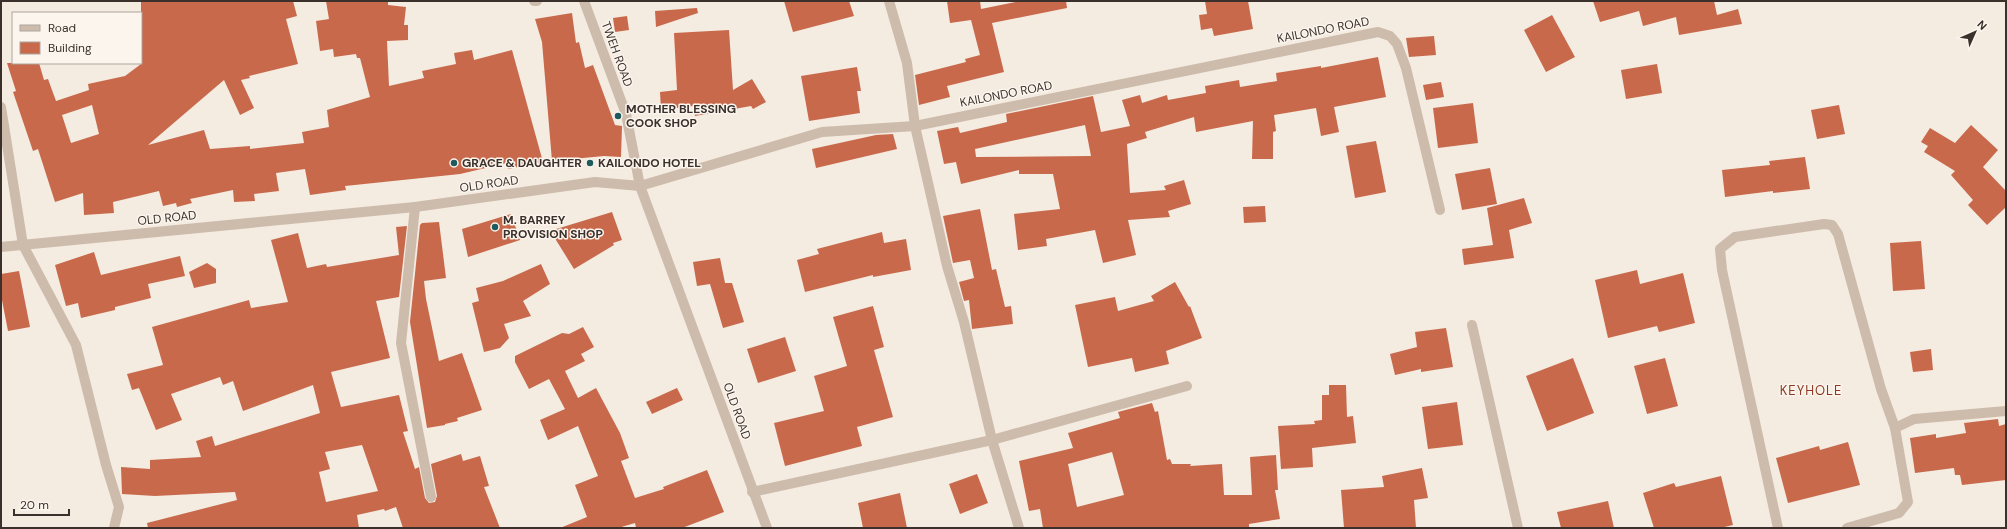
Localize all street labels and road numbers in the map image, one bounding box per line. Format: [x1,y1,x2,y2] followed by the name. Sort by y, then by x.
[1275,13,1371,47] street label: KAILONDO ROAD
[598,19,636,89] street label: TWEH ROAD
[958,77,1054,111] street label: KAILONDO ROAD
[459,172,519,196] street label: OLD ROAD
[137,207,197,229] street label: OLD ROAD
[719,380,755,442] street label: OLD ROAD

